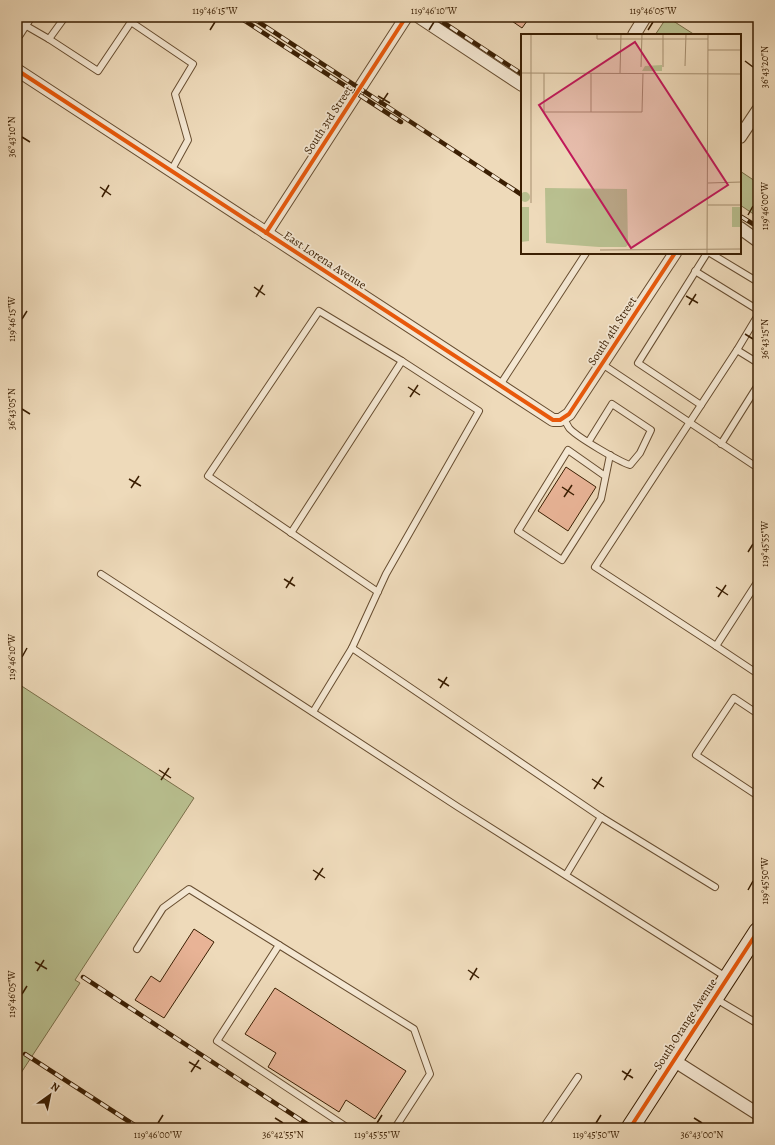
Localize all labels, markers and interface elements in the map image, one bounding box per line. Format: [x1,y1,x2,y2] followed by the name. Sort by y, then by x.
[192,4,238,17] text: 119°46'15"W
[411,4,458,17] text: 119°46'10"W
[629,4,677,17] text: 119°46'05"W
[521,34,741,254] inset map
[758,46,771,88] text: 36°43'20"N
[300,82,356,158] street label: South 3rd Street
[5,116,18,158] text: 36°43'10"N
[758,181,771,230] text: 119°46'00"W
[280,227,370,293] street label: East Lorena Avenue
[584,293,640,368] street label: South 4th Street
[5,296,18,342] text: 119°46'15"W
[758,319,771,359] text: 36°43'15"N
[5,388,18,430] text: 36°43'05"N
[758,520,771,567] text: 119°45'55"W
[5,633,18,680] text: 119°46'10"W
[758,857,771,904] text: 119°45'50"W
[5,970,18,1018] text: 119°46'05"W
[649,975,721,1073] street label: South Orange Avenue
[30,1075,70,1115] north arrow
[48,1079,63,1096] text: N
[134,1128,183,1141] text: 119°46'00"W
[262,1128,304,1141] text: 36°42'55"N
[354,1128,401,1141] text: 119°45'55"W
[573,1128,620,1141] text: 119°45'50"W
[680,1128,724,1141] text: 36°43'00"N

